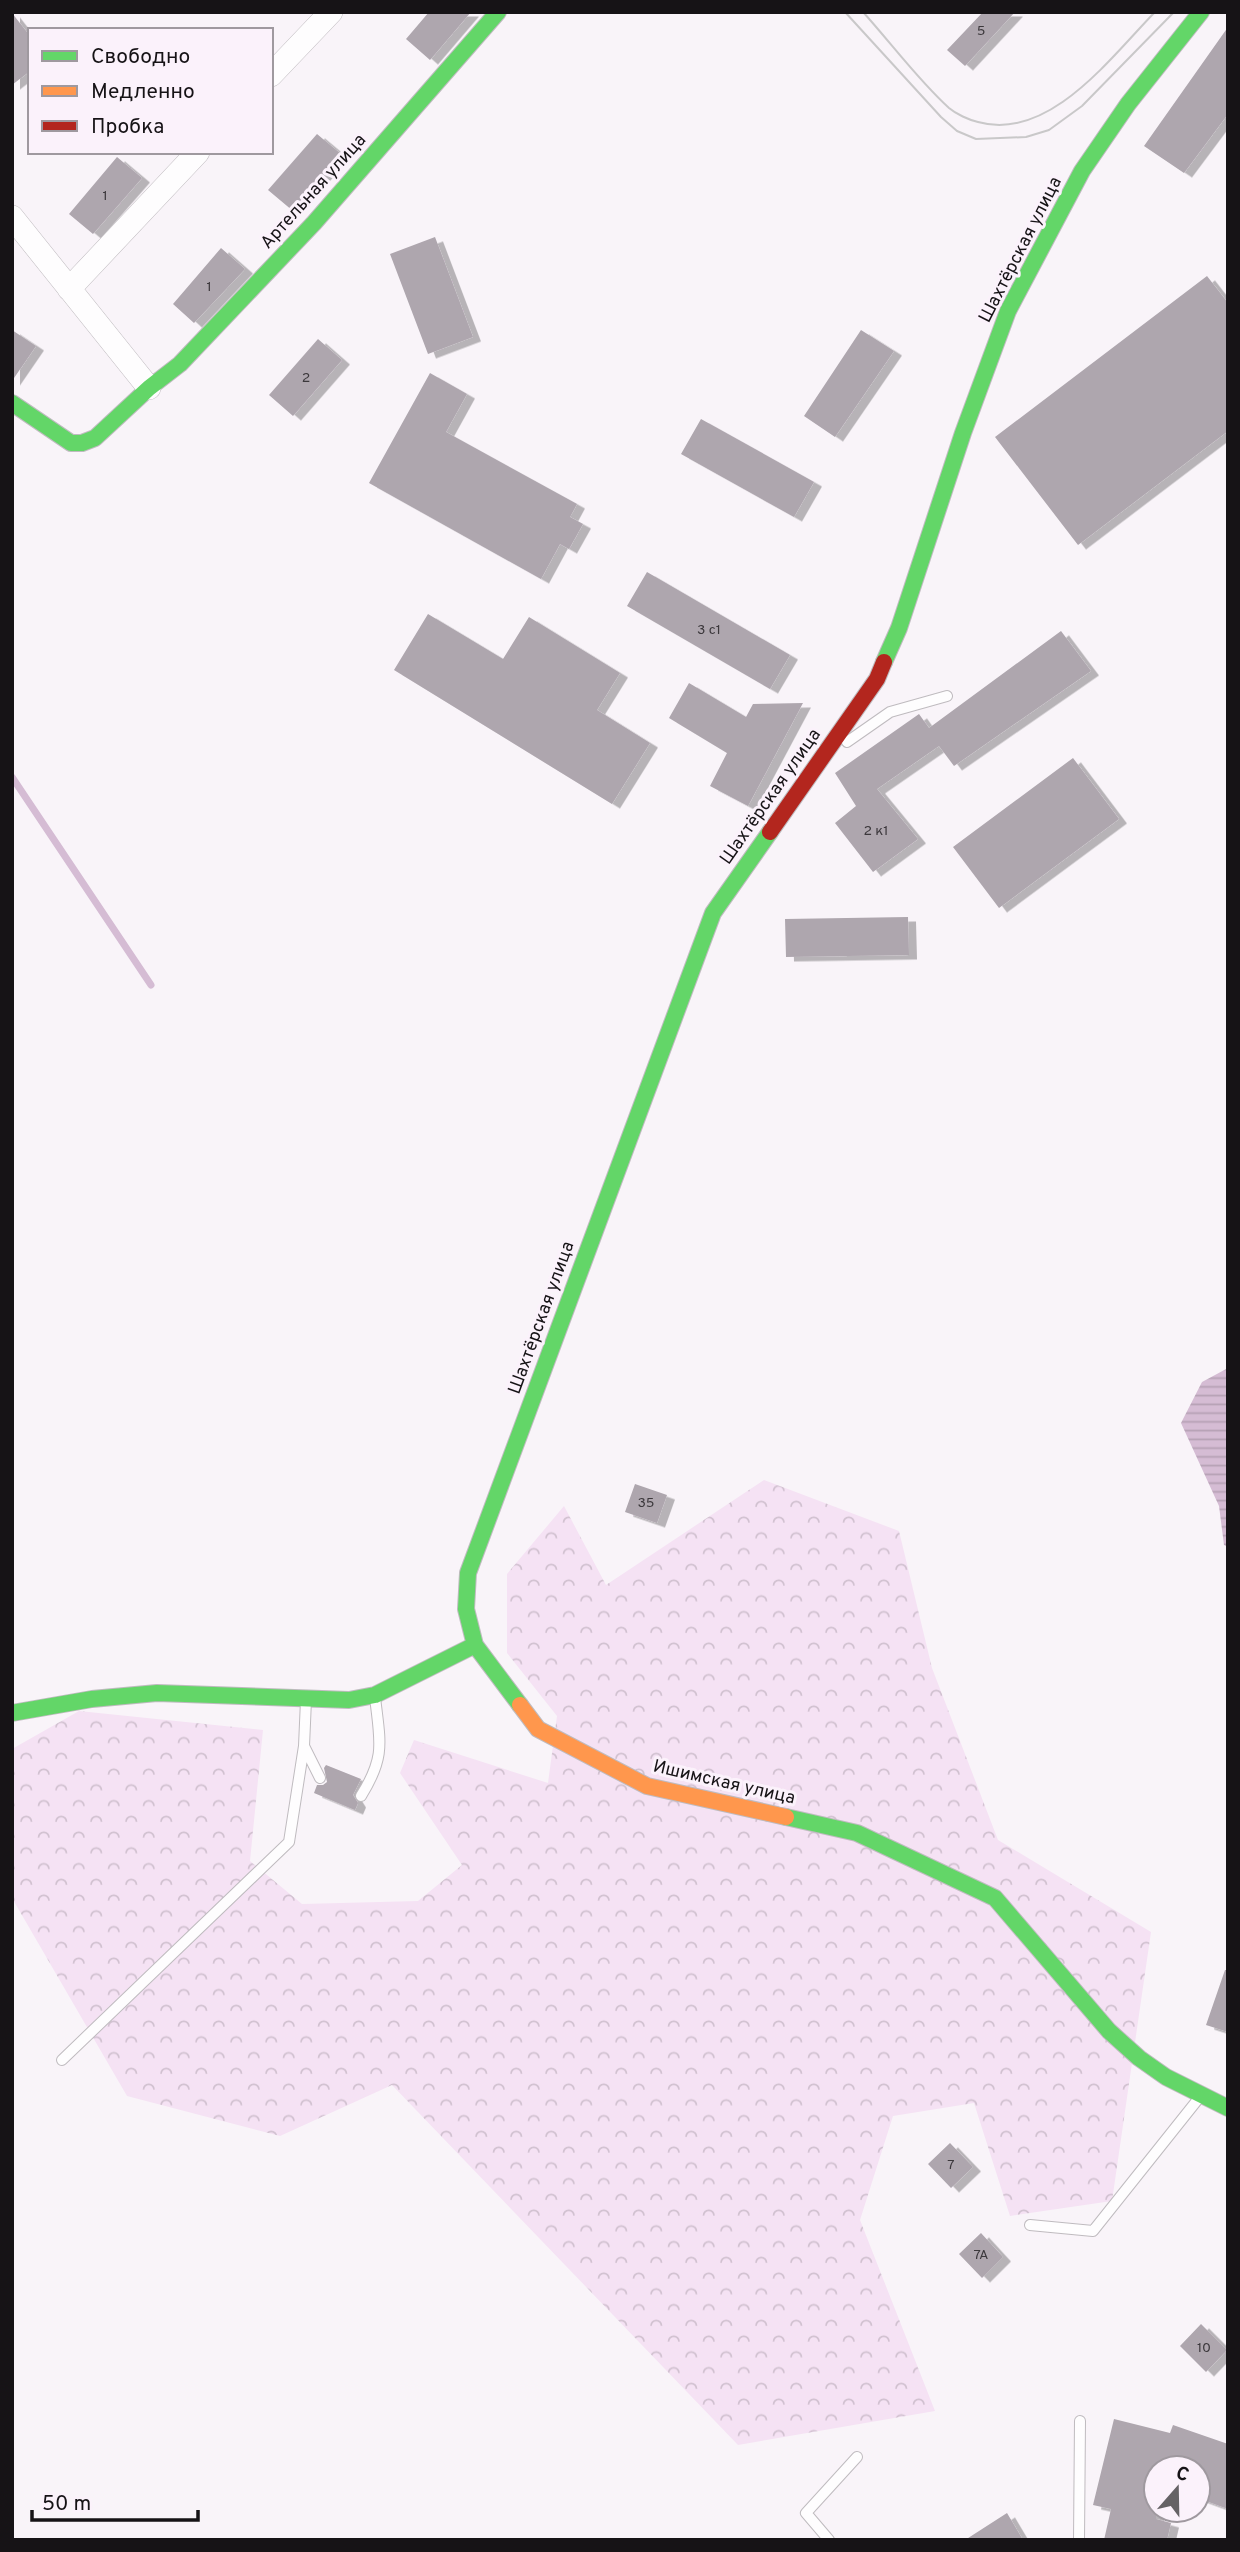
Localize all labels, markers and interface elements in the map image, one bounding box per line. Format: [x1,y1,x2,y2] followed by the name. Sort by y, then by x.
[977,23,985,40] house number: 5
[28,28,273,154] legend
[91,44,190,71] text: Свободно
[91,79,195,106] text: Медленно
[91,114,164,141] text: Пробка
[256,130,372,254] street label: Артельная улица
[974,173,1068,327] street label: Шахтёрская улица
[102,188,108,205] house number: 1
[206,279,212,296] house number: 1
[302,370,310,387] house number: 2
[697,622,721,639] house number: 3 с1
[715,724,827,870] street label: Шахтёрская улица
[863,823,889,840] house number: 2 к1
[504,1238,580,1398] street label: Шахтёрская улица
[637,1495,655,1512] house number: 35
[651,1755,797,1811] street label: Ишимская улица
[947,2157,955,2174] house number: 7
[973,2247,989,2264] house number: 7А
[1197,2340,1211,2357] house number: 10
[1142,2454,1212,2524] north arrow
[1172,2462,1192,2488] text: С
[32,2478,198,2522] scale bar
[42,2491,91,2518] text: 50 m

